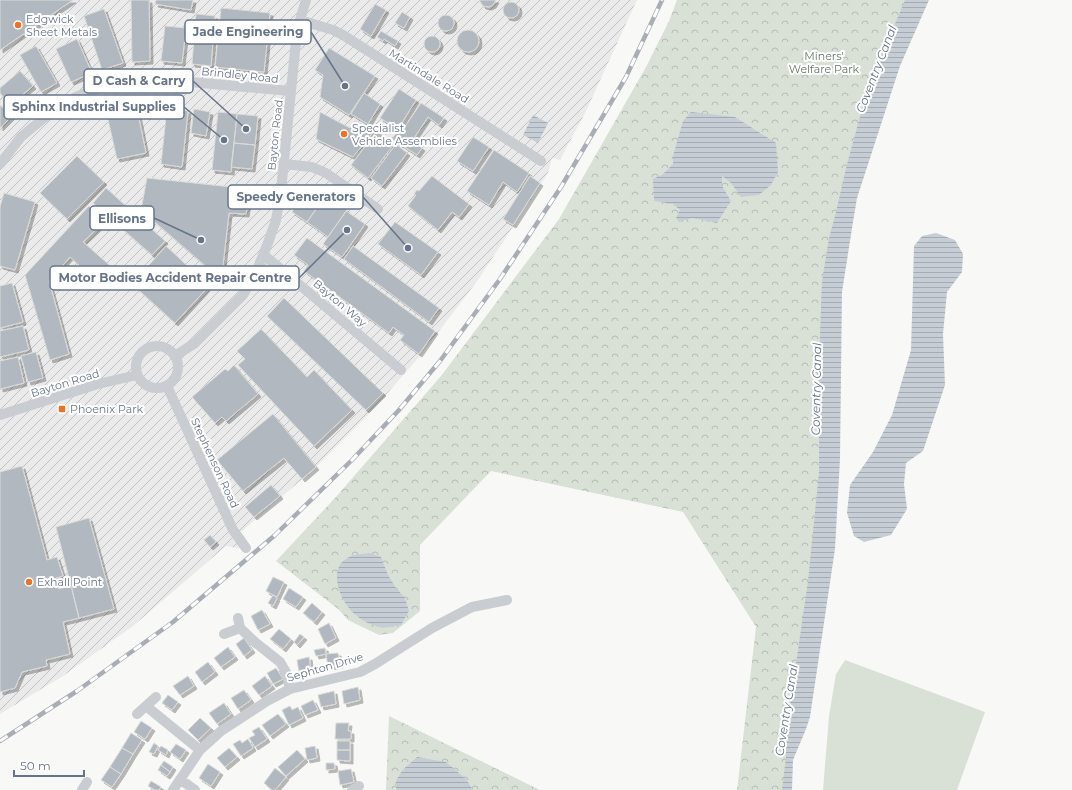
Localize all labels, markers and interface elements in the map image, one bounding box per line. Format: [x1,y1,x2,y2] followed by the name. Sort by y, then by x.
[26,12,98,39] place label: Edgwick Sheet Metals
[13,20,23,30] marker: Edgwick Sheet Metals
[185,20,311,44] callout: Jade Engineering
[852,22,900,115] water label: Coventry Canal
[192,24,303,39] text: Jade Engineering
[386,46,472,106] street label: Martindale Road
[789,49,860,76] park label: Miners' Welfare Park
[201,64,279,86] street label: Brindley Road
[84,69,193,93] callout: D Cash & Carry
[92,73,186,88] text: D Cash & Carry
[4,95,184,119] callout: Sphinx Industrial Supplies
[12,99,177,114] text: Sphinx Industrial Supplies
[264,99,286,171] street label: Bayton Road
[352,121,458,148] place label: Specialist Vehicle Assemblies
[339,129,349,139] marker: Specialist Vehicle Assemblies
[228,185,363,209] callout: Speedy Generators
[236,189,356,204] text: Speedy Generators
[90,206,154,230] callout: Ellisons
[98,211,147,226] text: Ellisons
[50,266,299,290] callout: Motor Bodies Accident Repair Centre
[59,270,292,285] text: Motor Bodies Accident Repair Centre
[310,276,370,330] street label: Bayton Way
[808,342,824,435] water label: Coventry Canal
[29,366,101,400] street label: Bayton Road
[70,402,144,416] place label: Phoenix Park
[57,404,67,414] marker: Phoenix Park
[188,416,242,510] street label: Stephenson Road
[37,575,103,589] place label: Exhall Point
[24,577,34,587] marker: Exhall Point
[285,649,365,685] street label: Sephton Drive
[771,662,801,757] water label: Coventry Canal
[14,752,84,778] scale bar
[20,758,51,773] text: 50 m

